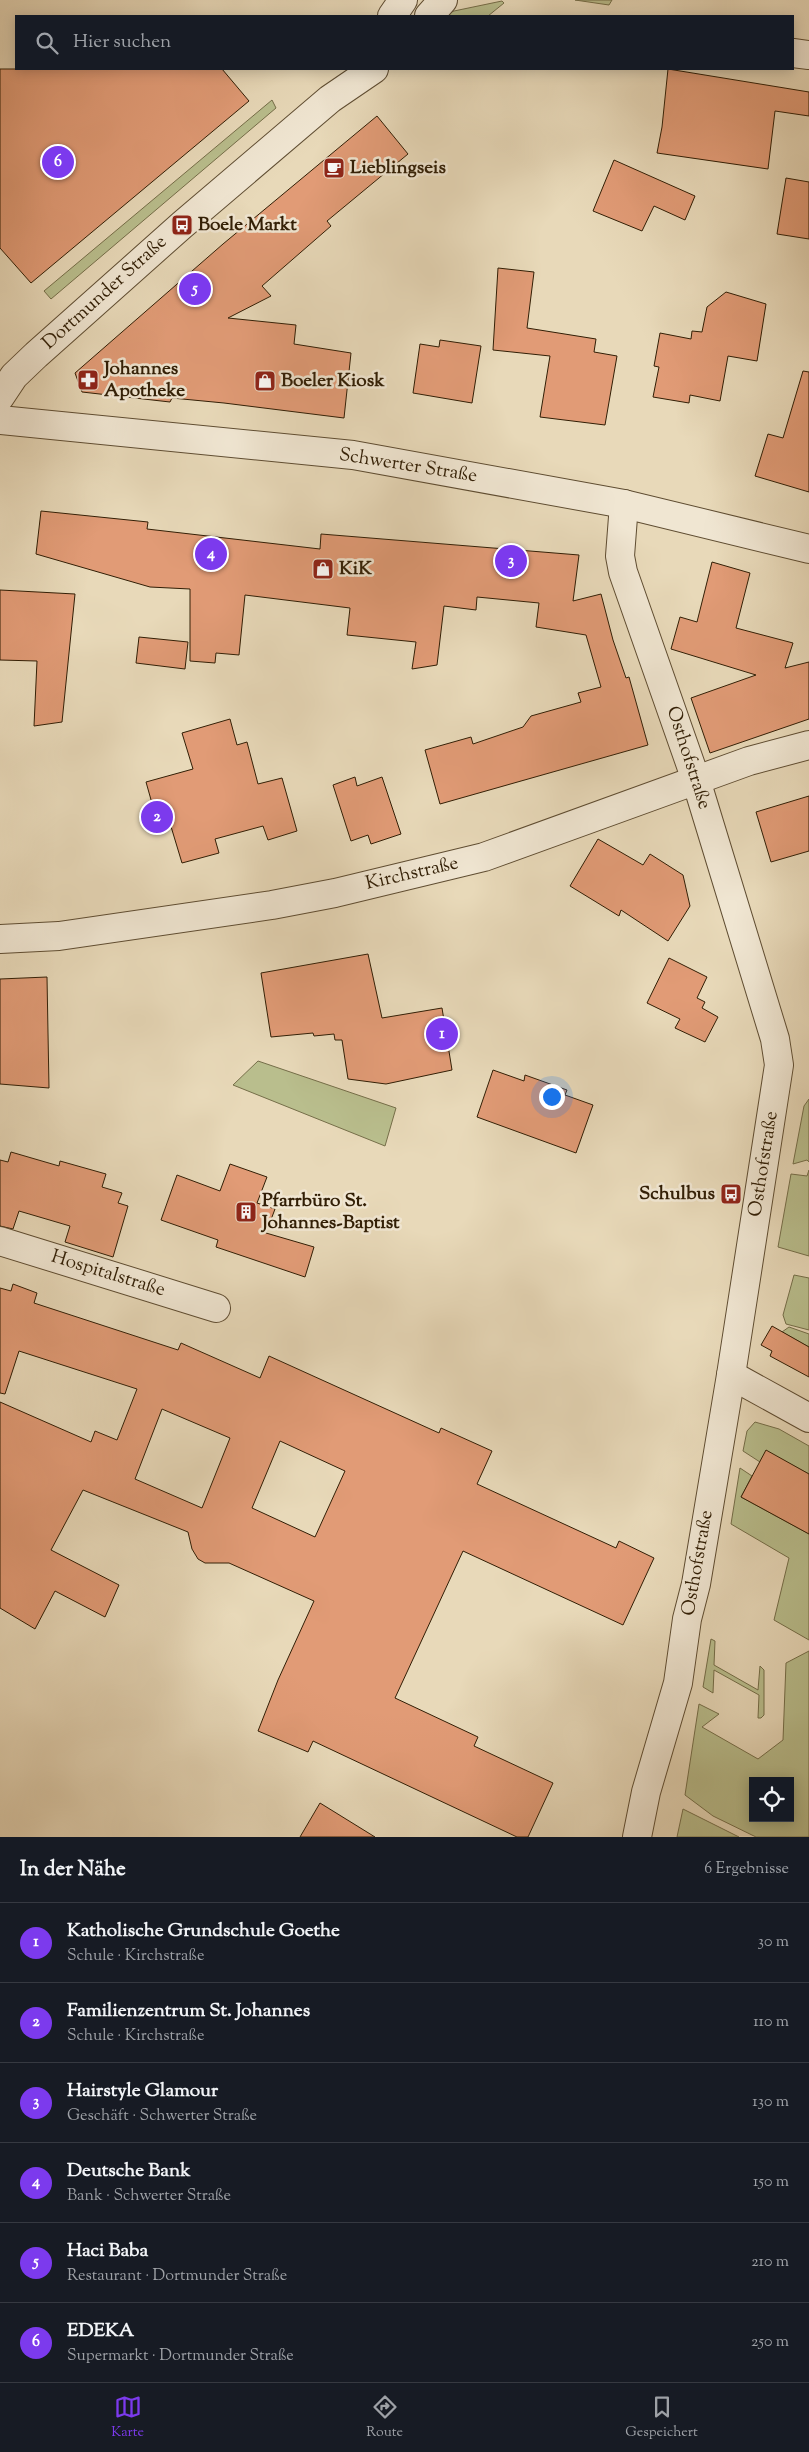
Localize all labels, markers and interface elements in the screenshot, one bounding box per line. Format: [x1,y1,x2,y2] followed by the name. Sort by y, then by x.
[15,15,794,70] search box
[33,29,61,57] icon: search
[73,29,171,56] text: Hier suchen
[42,143,74,181] pin: 6
[350,155,446,182] place label: Lieblingseis
[322,156,346,180] cafe icon: Lieblingseis
[198,212,297,239] place label: Boele Markt
[170,213,194,237] bus stop icon: Boele Markt
[37,229,173,356] street label: Dortmunder Straße
[179,270,211,308] pin: 5
[102,356,185,405] place label: Johannes Apotheke
[76,368,100,392] pharmacy icon: Johannes Apotheke
[281,368,385,395] place label: Boeler Kiosk
[253,369,277,393] shop icon: Boeler Kiosk
[337,442,479,490] street label: Schwerter Straße
[195,535,227,573] pin: 4
[495,542,527,580] pin: 3
[339,556,372,583] place label: KiK
[311,557,335,581] shop icon: KiK
[659,703,717,813] street label: Osthofstraße
[141,798,173,836] pin: 2
[363,850,461,898] street label: Kirchstraße
[426,1015,458,1053] pin: 1
[539,1084,565,1110] your location
[742,1109,786,1219] street label: Osthofstraße
[639,1181,716,1208] place label: Schulbus
[719,1182,743,1206] bus stop icon: Schulbus
[260,1188,400,1237] place label: Pfarrbüro St. Johannes-Baptist
[234,1200,258,1224] building icon: Pfarrbüro St. Johannes-Baptist
[48,1244,169,1304] street label: Hospitalstraße
[675,1508,721,1618] street label: Osthofstraße
[749,1777,794,1822] map controls
[749,1777,794,1822] button: locate
[20,1855,126,1885] text: In der Nähe
[704,1858,789,1881] text: 6 Ergebnisse
[67,1918,340,1945] text: Katholische Grundschule Goethe
[33,1931,39,1954] text: 1
[758,1931,789,1954] text: 30 m
[67,1945,204,1968] text: Schule · Kirchstraße
[67,1998,310,2025] text: Familienzentrum St. Johannes
[32,2011,40,2034] text: 2
[753,2011,789,2034] text: 110 m
[67,2025,204,2048] text: Schule · Kirchstraße
[67,2078,218,2105] text: Hairstyle Glamour
[33,2091,39,2114] text: 3
[752,2091,789,2114] text: 130 m
[67,2105,257,2128] text: Geschäft · Schwerter Straße
[67,2158,190,2185] text: Deutsche Bank
[32,2171,40,2194] text: 4
[753,2171,789,2194] text: 150 m
[67,2185,231,2208] text: Bank · Schwerter Straße
[67,2238,148,2265] text: Haci Baba
[33,2251,39,2274] text: 5
[751,2251,789,2274] text: 210 m
[67,2265,287,2288] text: Restaurant · Dortmunder Straße
[67,2318,134,2345] text: EDEKA
[32,2331,40,2354] text: 6
[751,2331,789,2354] text: 250 m
[67,2345,294,2368] text: Supermarkt · Dortmunder Straße
[111,2393,144,2443] tab: Karte
[366,2393,403,2443] tab: Route
[625,2393,698,2443] tab: Gespeichert

